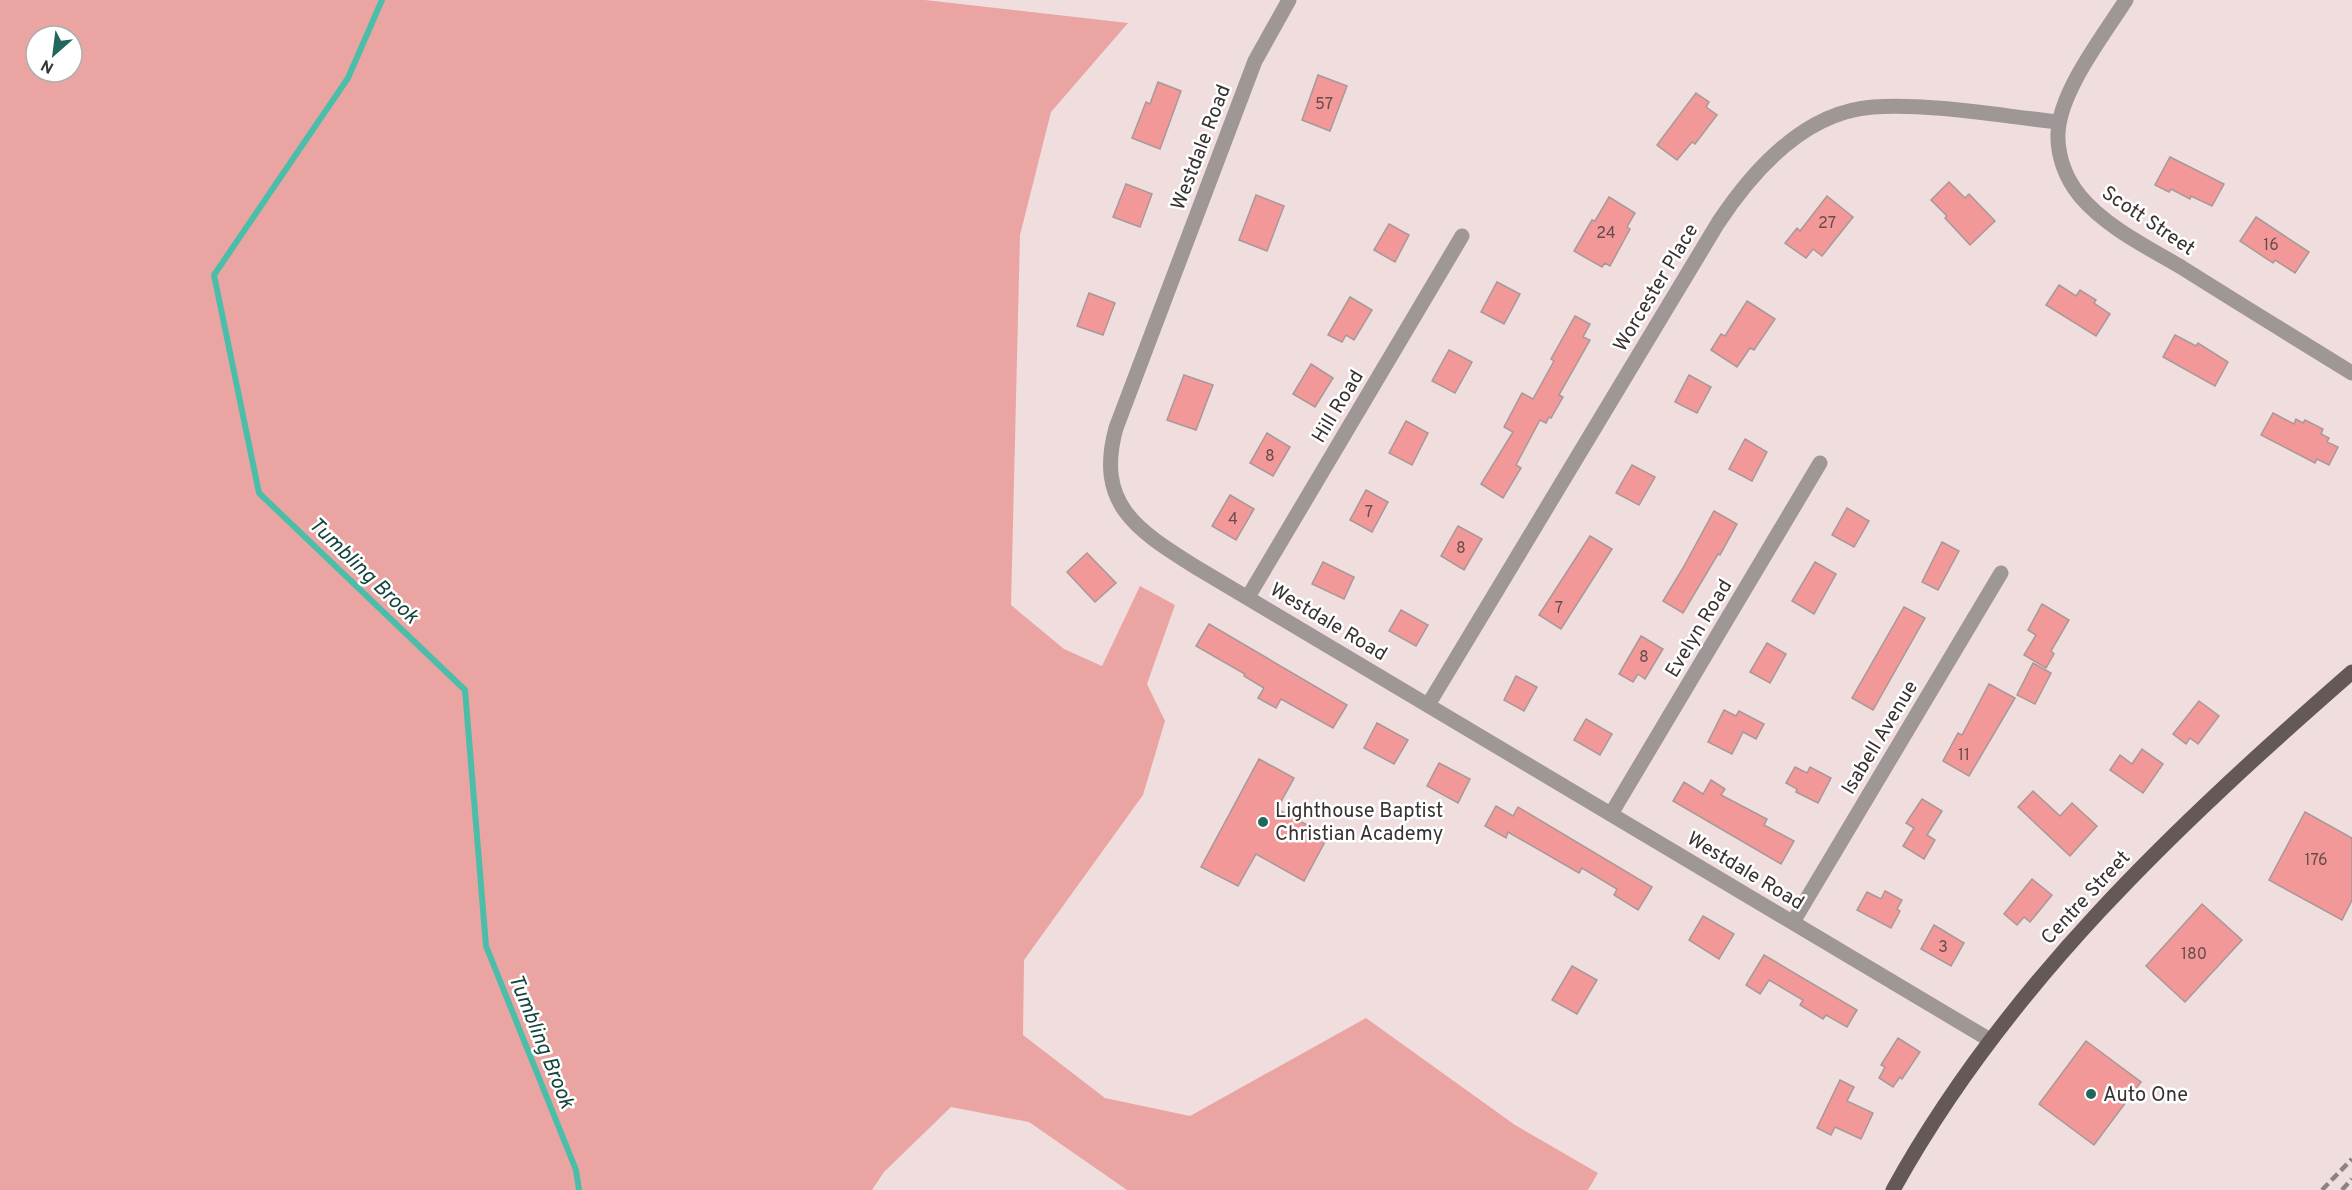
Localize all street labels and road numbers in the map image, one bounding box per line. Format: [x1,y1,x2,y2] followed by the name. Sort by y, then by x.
[1166,81,1238,214] street label: Westdale Road
[2096,181,2200,262] street label: Scott Street
[1608,219,1705,357] street label: Worcester Place
[1307,366,1371,448] street label: Hill Road
[1660,575,1739,683] street label: Evelyn Road
[1265,578,1391,668] street label: Westdale Road
[1836,676,1925,800] street label: Isabell Avenue
[1682,827,1808,917] street label: Westdale Road
[2036,846,2137,951] street label: Centre Street

